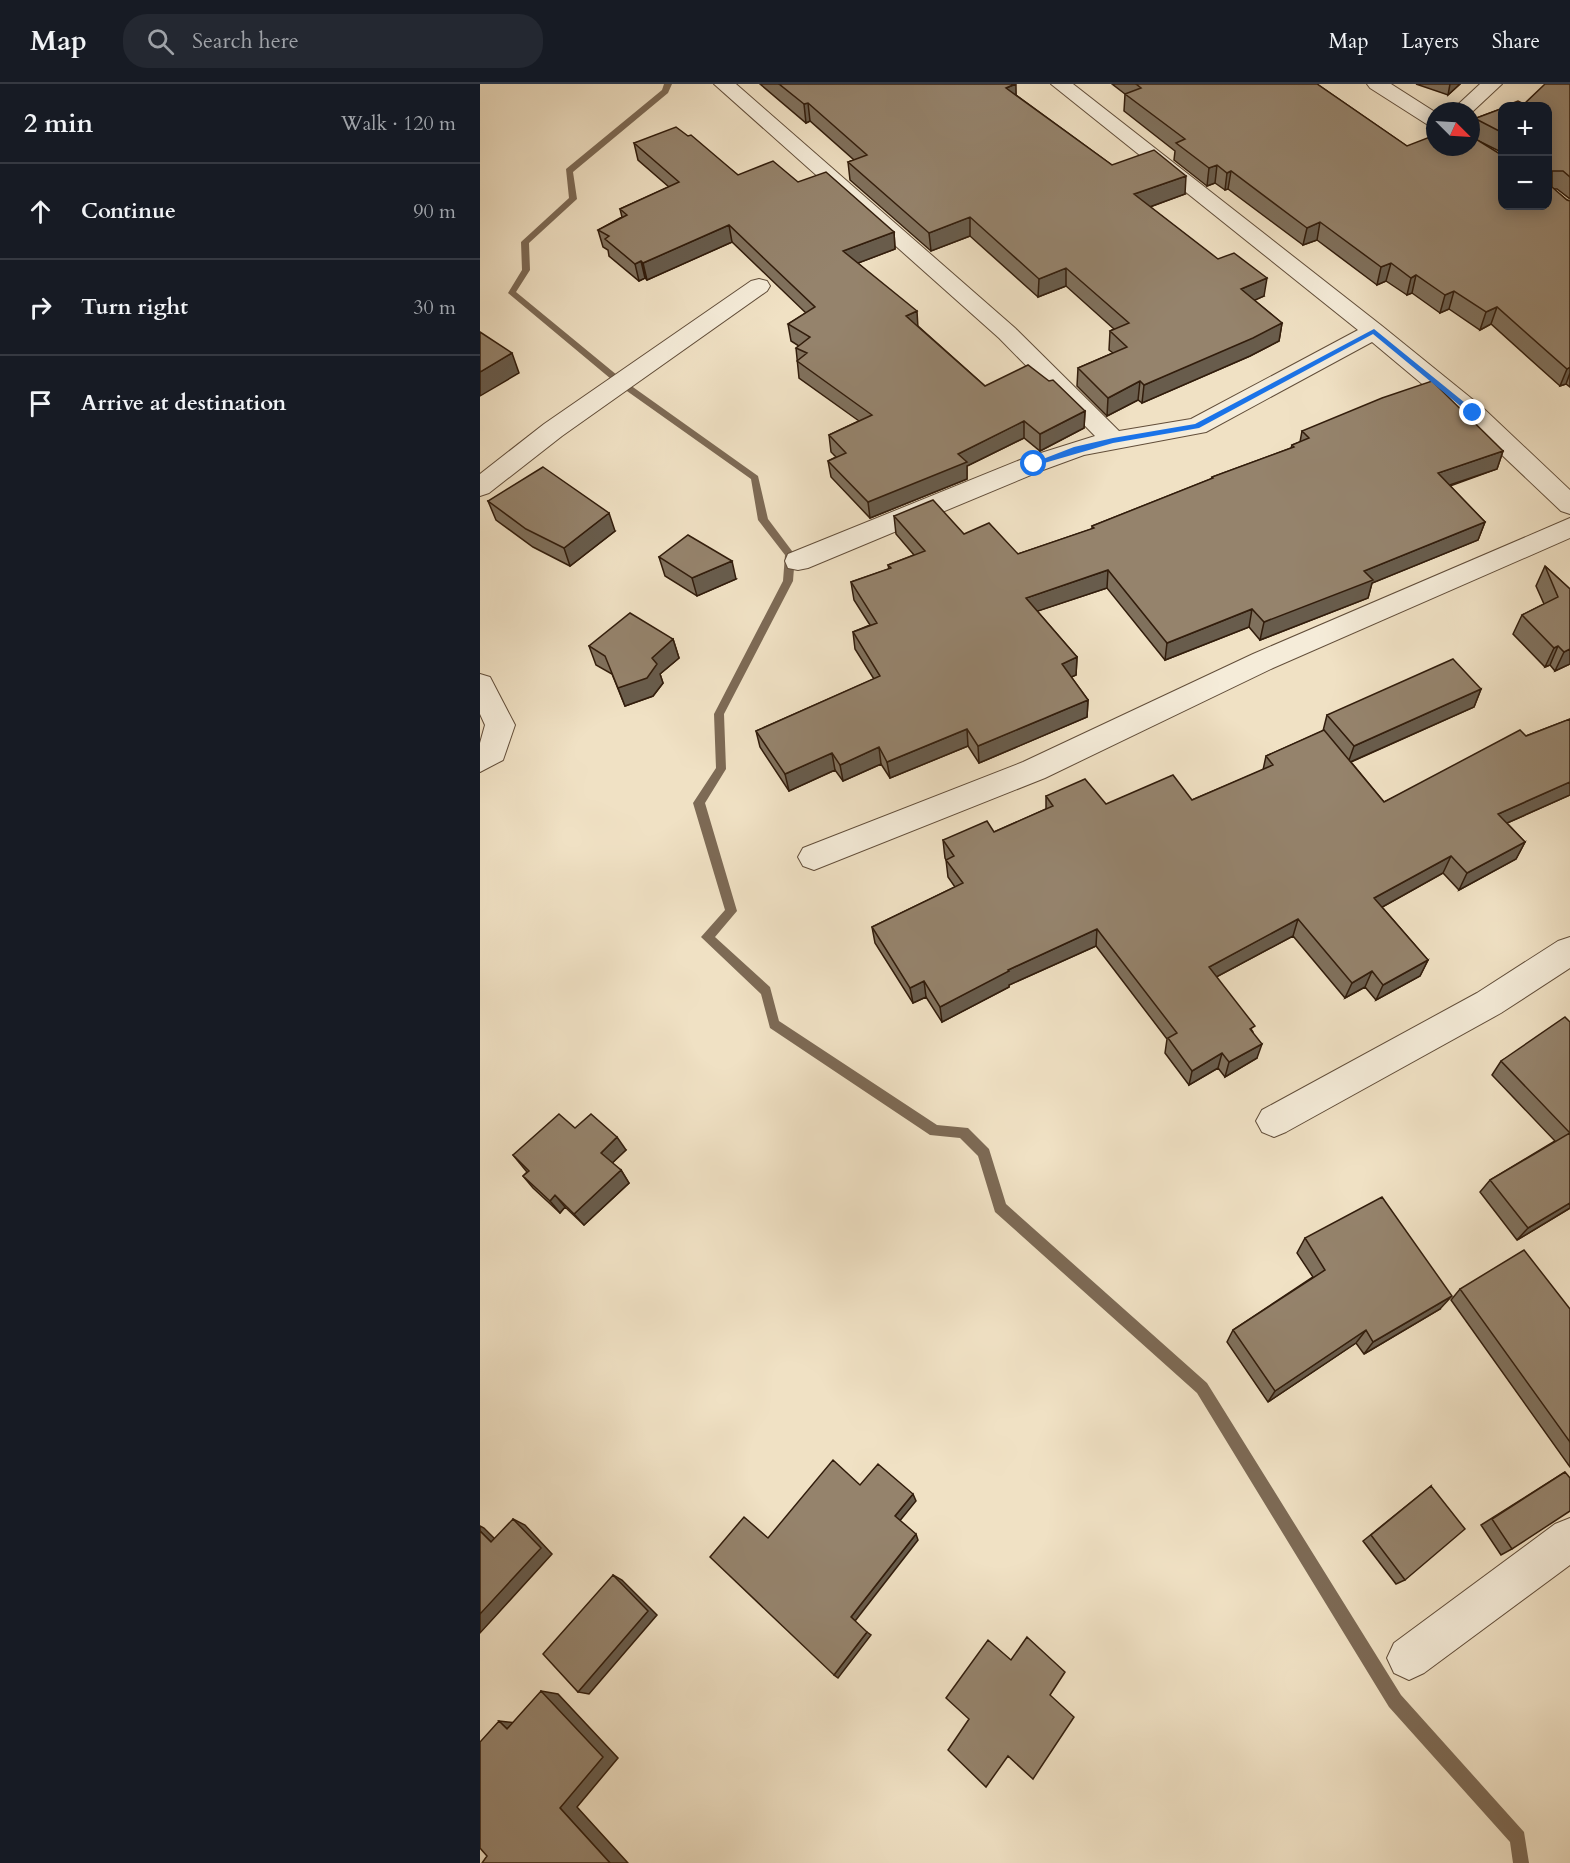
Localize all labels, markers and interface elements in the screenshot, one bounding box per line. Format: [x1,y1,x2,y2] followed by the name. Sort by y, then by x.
[123,14,543,68] search box
[30,22,87,60] text: Map
[144,25,177,58] icon: search
[192,26,299,56] text: Search here
[1329,27,1369,56] text: Map
[1402,27,1459,56] text: Layers
[1492,27,1540,56] text: Share
[1426,102,1480,156] north arrow
[1498,102,1552,210] map controls
[1498,102,1552,156] button: +
[24,106,93,141] text: 2 min
[341,110,456,137] text: Walk · 120 m
[1498,156,1552,210] button: −
[24,195,57,228] icon: ahead
[81,196,176,226] text: Continue
[413,198,456,225] text: 90 m
[24,291,57,324] icon: right
[81,292,188,322] text: Turn right
[413,294,456,321] text: 30 m
[24,387,57,420] icon: arrive
[81,388,286,418] text: Arrive at destination
[1459,399,1485,425] route end
[1020,450,1046,476] route start

